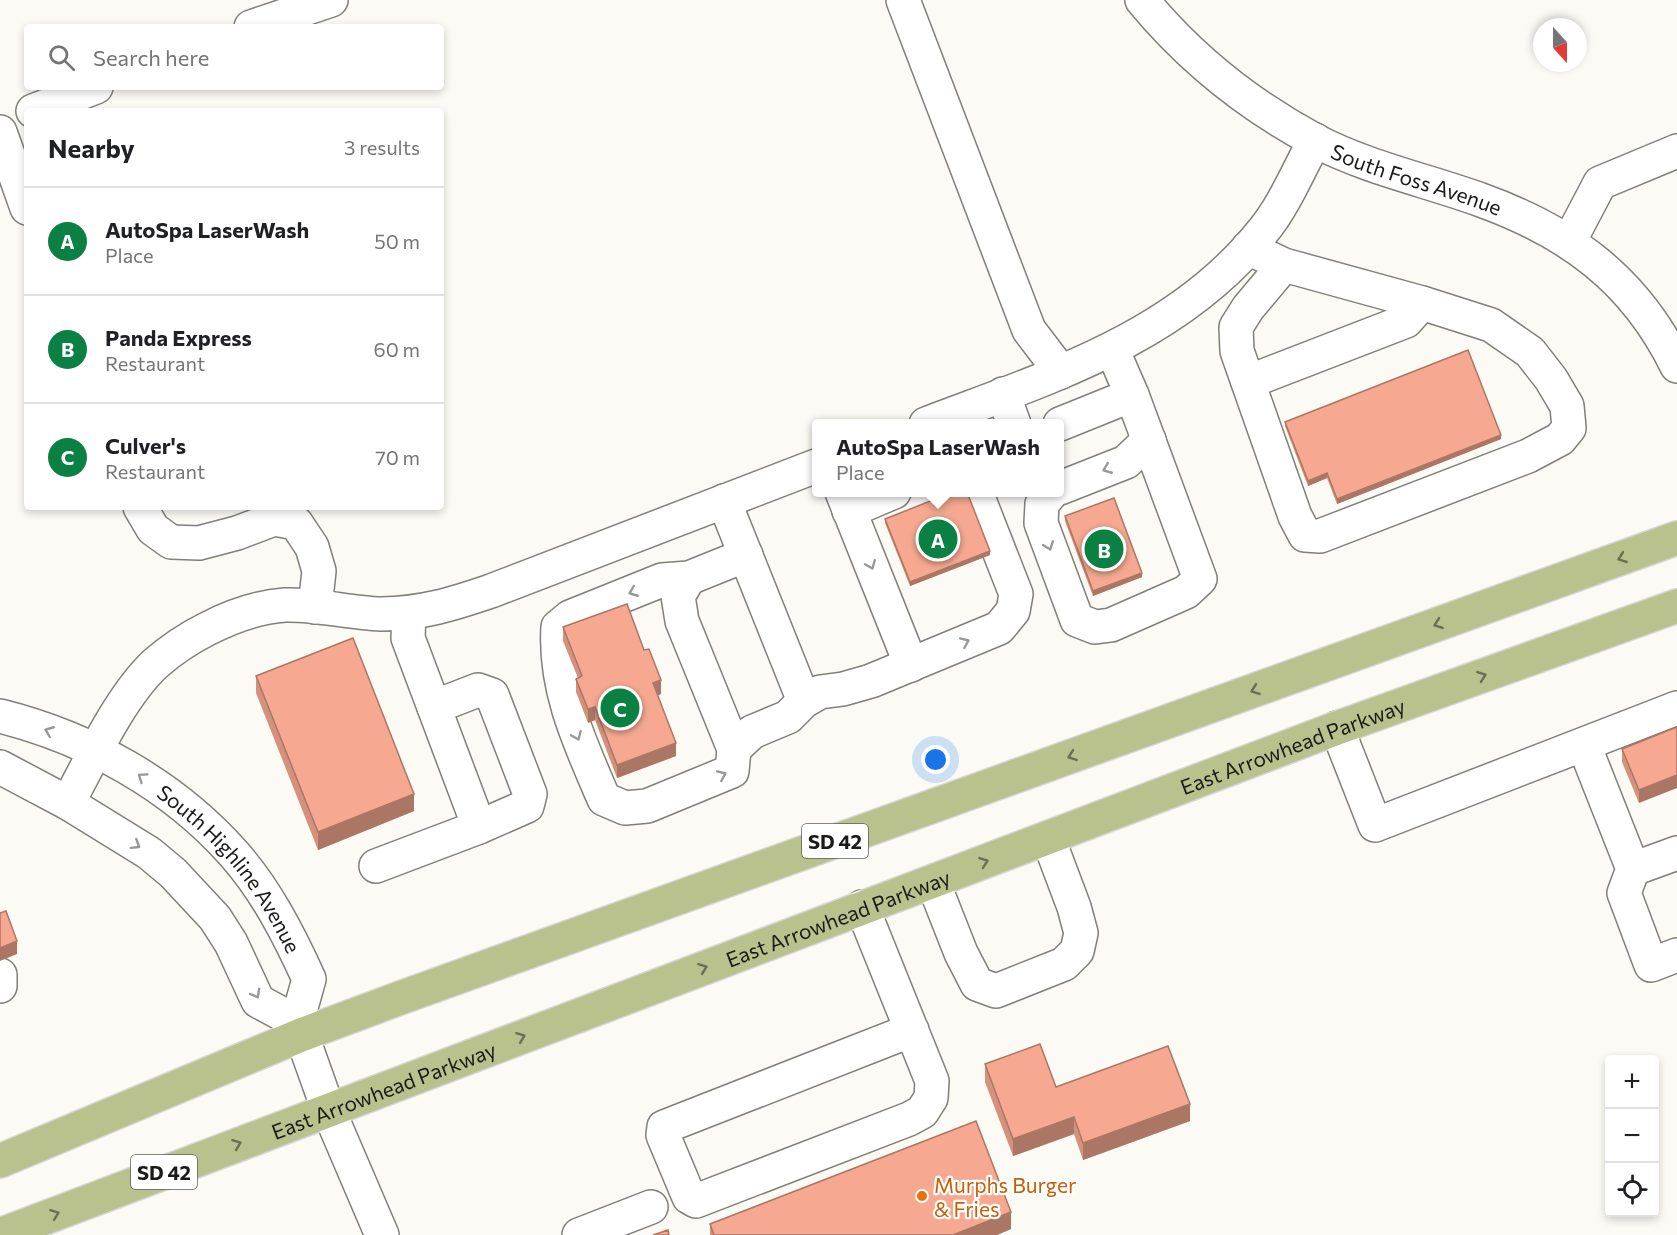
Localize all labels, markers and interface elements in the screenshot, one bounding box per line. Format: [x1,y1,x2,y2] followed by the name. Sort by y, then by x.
[1533,18,1587,72] north arrow
[24,24,444,90] search box
[45,41,78,74] icon: search
[93,44,209,71] text: Search here
[48,132,135,163] text: Nearby
[344,135,420,159] text: 3 results
[1328,138,1506,219] street label: South Foss Avenue
[105,216,309,243] text: AutoSpa LaserWash
[60,229,75,253] text: A
[374,229,420,253] text: 50 m
[105,243,154,267] text: Place
[105,324,252,351] text: Panda Express
[61,337,74,361] text: B
[374,337,420,361] text: 60 m
[105,351,205,375] text: Restaurant
[812,419,1064,497] popup
[105,432,186,459] text: Culver's
[836,433,1040,460] text: AutoSpa LaserWash
[61,445,74,469] text: C
[375,445,420,469] text: 70 m
[105,459,205,483] text: Restaurant
[836,460,884,484] text: Place
[1102,462,1113,475] one-way arrow
[918,516,958,562] pin: A
[1084,526,1124,572] pin: B
[1042,540,1055,550] one-way arrow
[1617,551,1628,564] one-way arrow
[864,559,876,570] one-way arrow
[628,585,639,597] one-way arrow
[1434,617,1444,630] one-way arrow
[959,637,970,649] one-way arrow
[1476,671,1486,684] one-way arrow
[1250,683,1261,696] one-way arrow
[600,686,640,730] pin: C
[1177,692,1408,799] street label: East Arrowhead Parkway
[44,726,55,738] one-way arrow
[570,729,582,740] one-way arrow
[921,745,950,774] your location
[1067,749,1077,762] one-way arrow
[716,770,727,782] one-way arrow
[138,773,149,784] one-way arrow
[153,778,307,956] street label: South Highline Avenue
[802,824,868,858] road number: SD 42
[130,837,140,849] one-way arrow
[978,857,989,870] one-way arrow
[722,863,954,971] street label: East Arrowhead Parkway
[698,962,708,975] one-way arrow
[249,988,260,998] one-way arrow
[515,1032,526,1045] one-way arrow
[268,1036,499,1144] street label: East Arrowhead Parkway
[1605,1055,1659,1217] map controls
[1605,1055,1659,1109] button: +
[1605,1109,1659,1163] button: −
[231,1139,242,1152] one-way arrow
[131,1155,197,1189] road number: SD 42
[1605,1163,1659,1217] button: locate
[934,1172,1077,1221] place label: Murphs Burger & Fries
[915,1189,929,1203] marker: Murphs Burger & Fries
[48,1209,59,1221] one-way arrow

